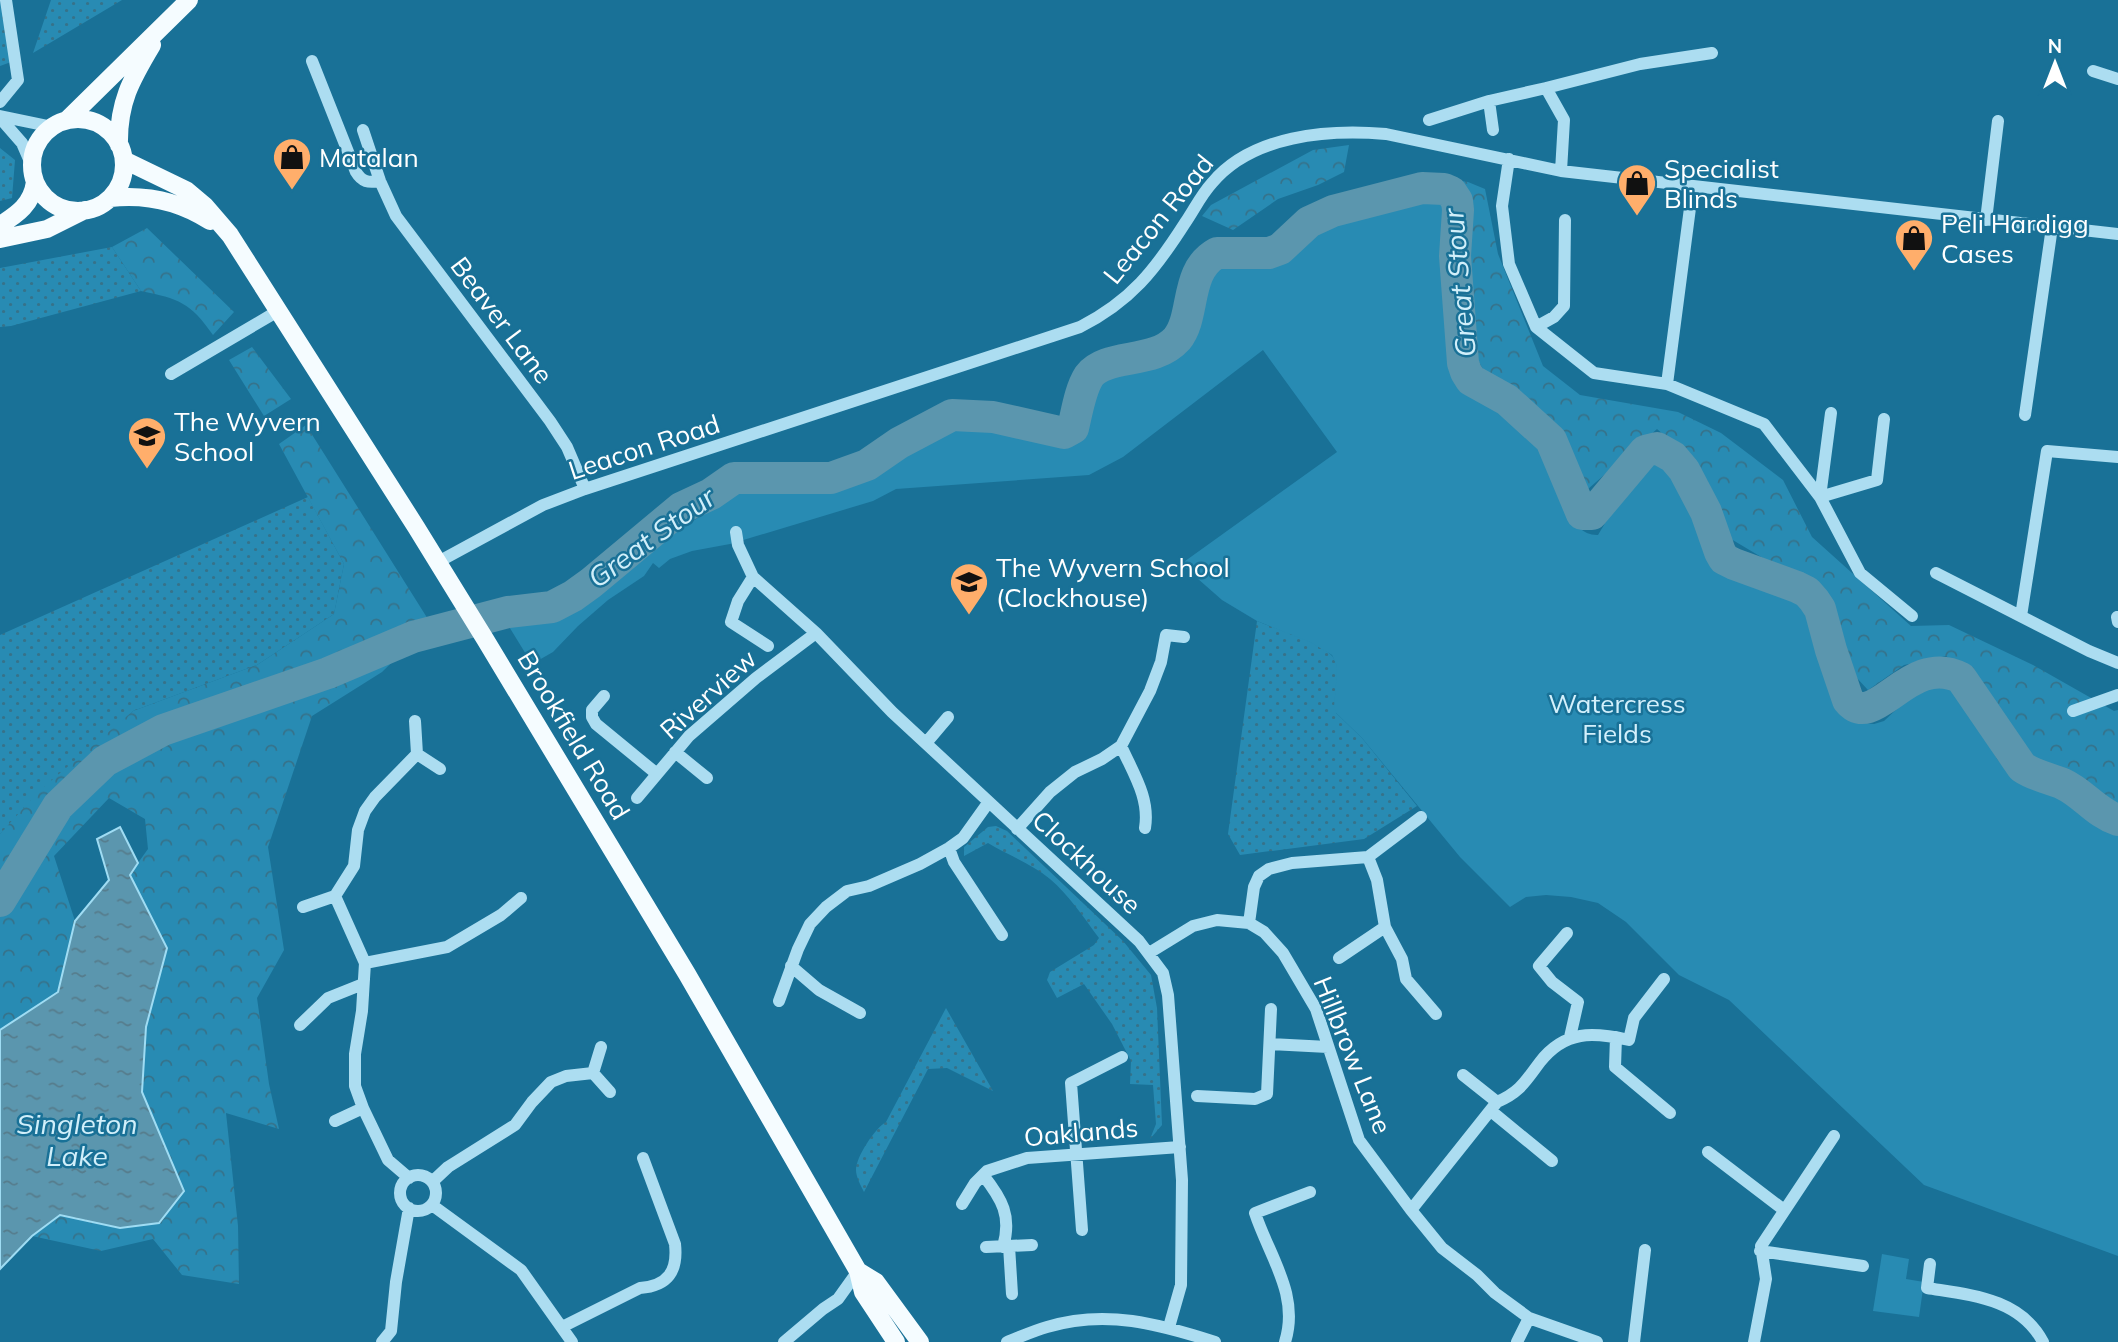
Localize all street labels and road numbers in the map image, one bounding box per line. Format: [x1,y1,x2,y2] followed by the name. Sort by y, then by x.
[1096,148,1220,290] street label: Leacon Road
[444,250,560,390] street label: Beaver Lane
[564,407,724,487] street label: Leacon Road
[653,642,763,746] street label: Riverview
[511,644,637,826] street label: Brookfield Road
[1026,803,1148,921] street label: Clockhouse
[1307,972,1399,1138] street label: Hillbrow Lane
[1022,1111,1140,1153] street label: Oaklands

